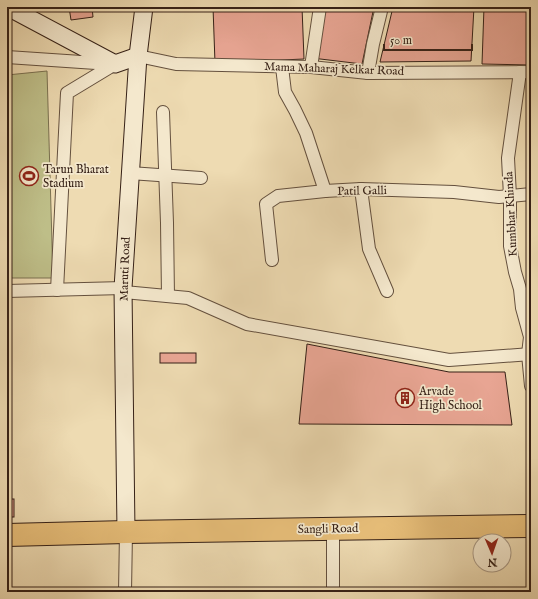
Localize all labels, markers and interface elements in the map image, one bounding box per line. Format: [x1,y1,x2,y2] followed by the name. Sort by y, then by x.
[384,26,472,52] scale bar
[390,33,412,48] text: 50 m
[264,59,405,79] street label: Mama Maharaj Kelkar Road
[43,162,109,191] place label: Tarun Bharat Stadium
[18,165,40,187] sports icon: Tarun Bharat Stadium
[501,170,521,257] street label: Kumbhar Khinda
[337,183,387,199] street label: Patil Galli
[116,236,134,301] street label: Maruti Road
[418,384,483,413] place label: Arvade High School
[394,387,416,409] building icon: Arvade High School
[298,521,359,537] street label: Sangli Road
[472,533,512,573] north arrow
[487,555,498,569] text: N

